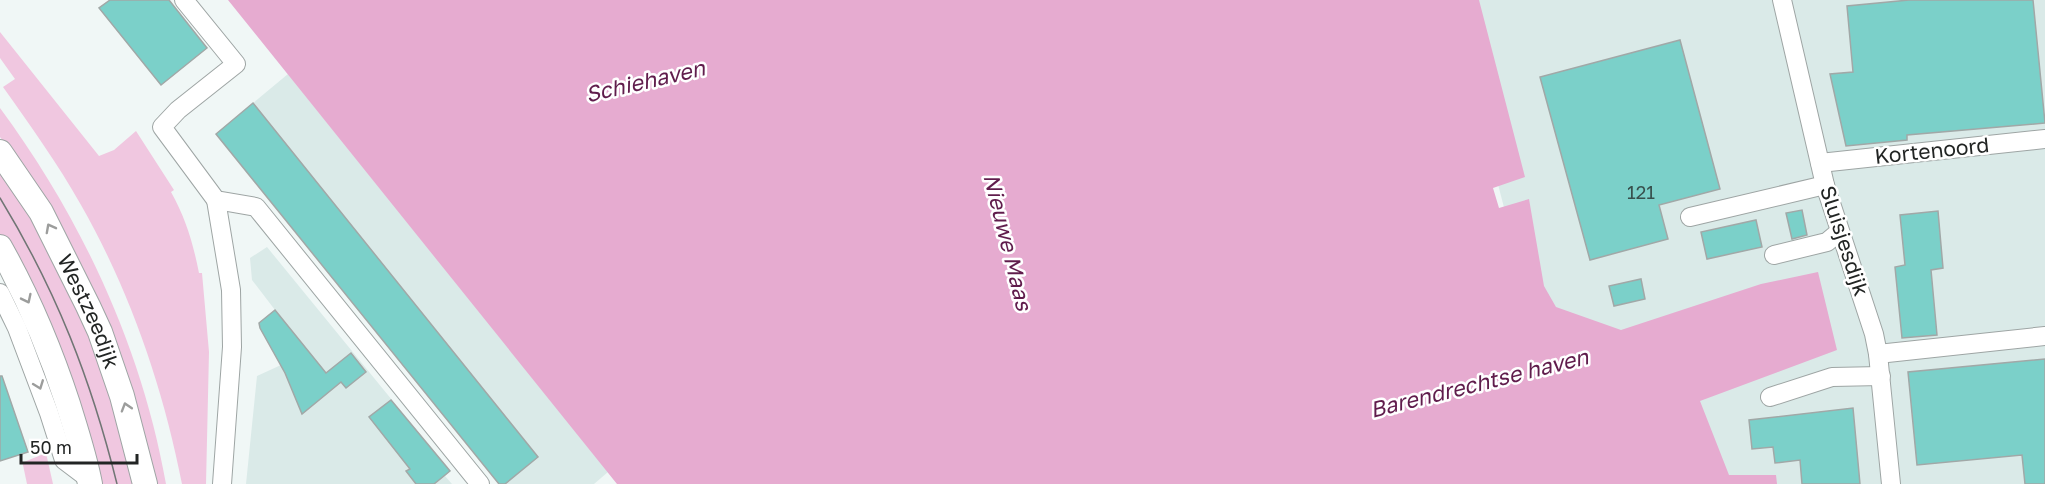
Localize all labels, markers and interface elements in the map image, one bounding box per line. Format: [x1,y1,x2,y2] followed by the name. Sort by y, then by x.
[582,53,709,107] water label: Schiehaven
[1873,131,1990,169] street label: Kortenoord
[978,171,1039,314] water label: Nieuwe Maas
[1627,181,1655,203] house number: 121
[1815,182,1875,299] street label: Sluisjesdijk
[46,224,57,234] one-way arrow
[52,250,126,372] street label: Westzeedijk
[19,292,31,303] one-way arrow
[1367,342,1592,423] water label: Barendrechtse haven
[31,380,44,390] one-way arrow
[121,402,133,413] one-way arrow
[21,427,136,465] scale bar
[30,436,72,458] text: 50 m

